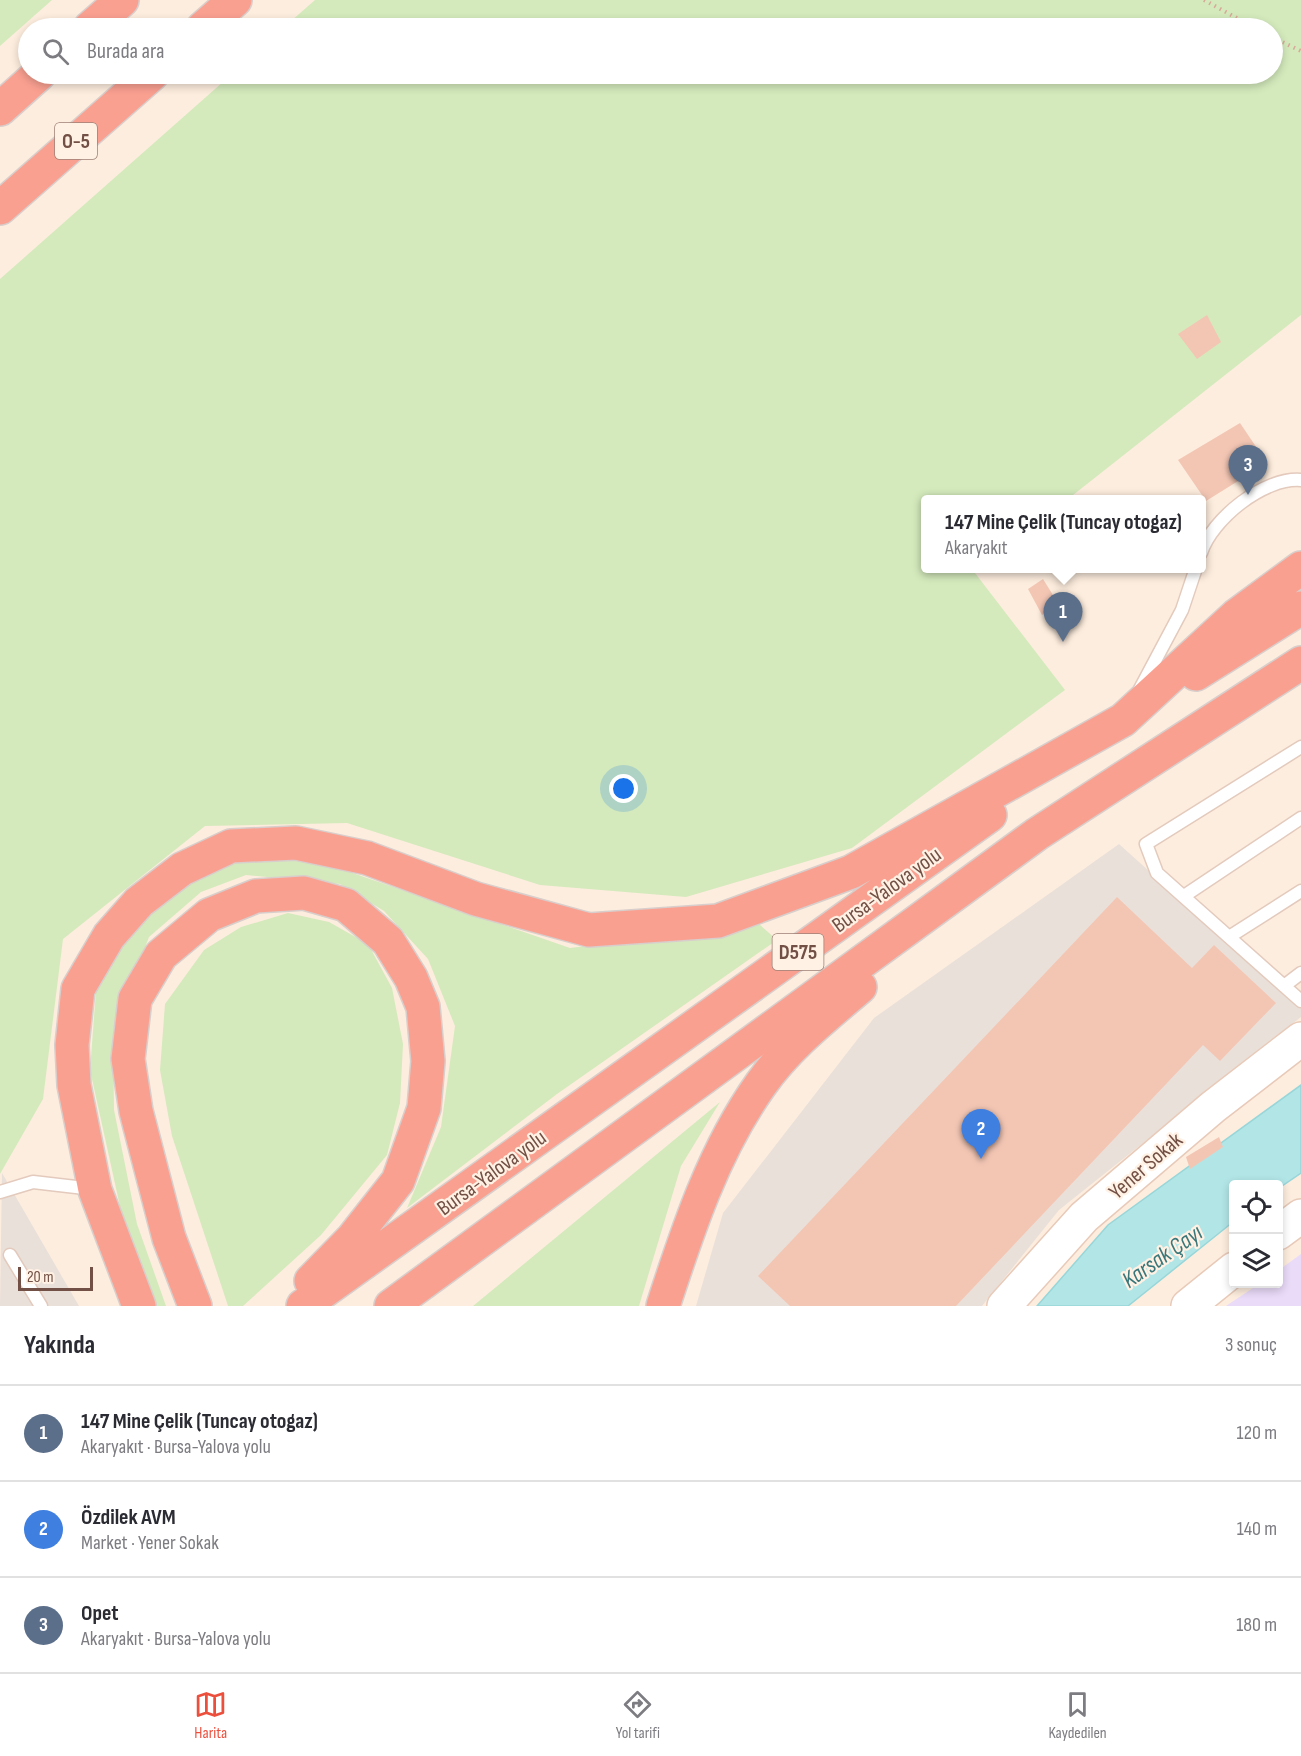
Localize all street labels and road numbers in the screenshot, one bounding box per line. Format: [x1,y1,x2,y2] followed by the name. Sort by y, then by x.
[55,123,97,159] road number: O-5
[827,841,947,939] street label: Bursa-Yalova yolu
[772,934,824,970] road number: D575
[432,1124,552,1222] street label: Bursa-Yalova yolu
[1104,1126,1189,1205] street label: Yener Sokak

